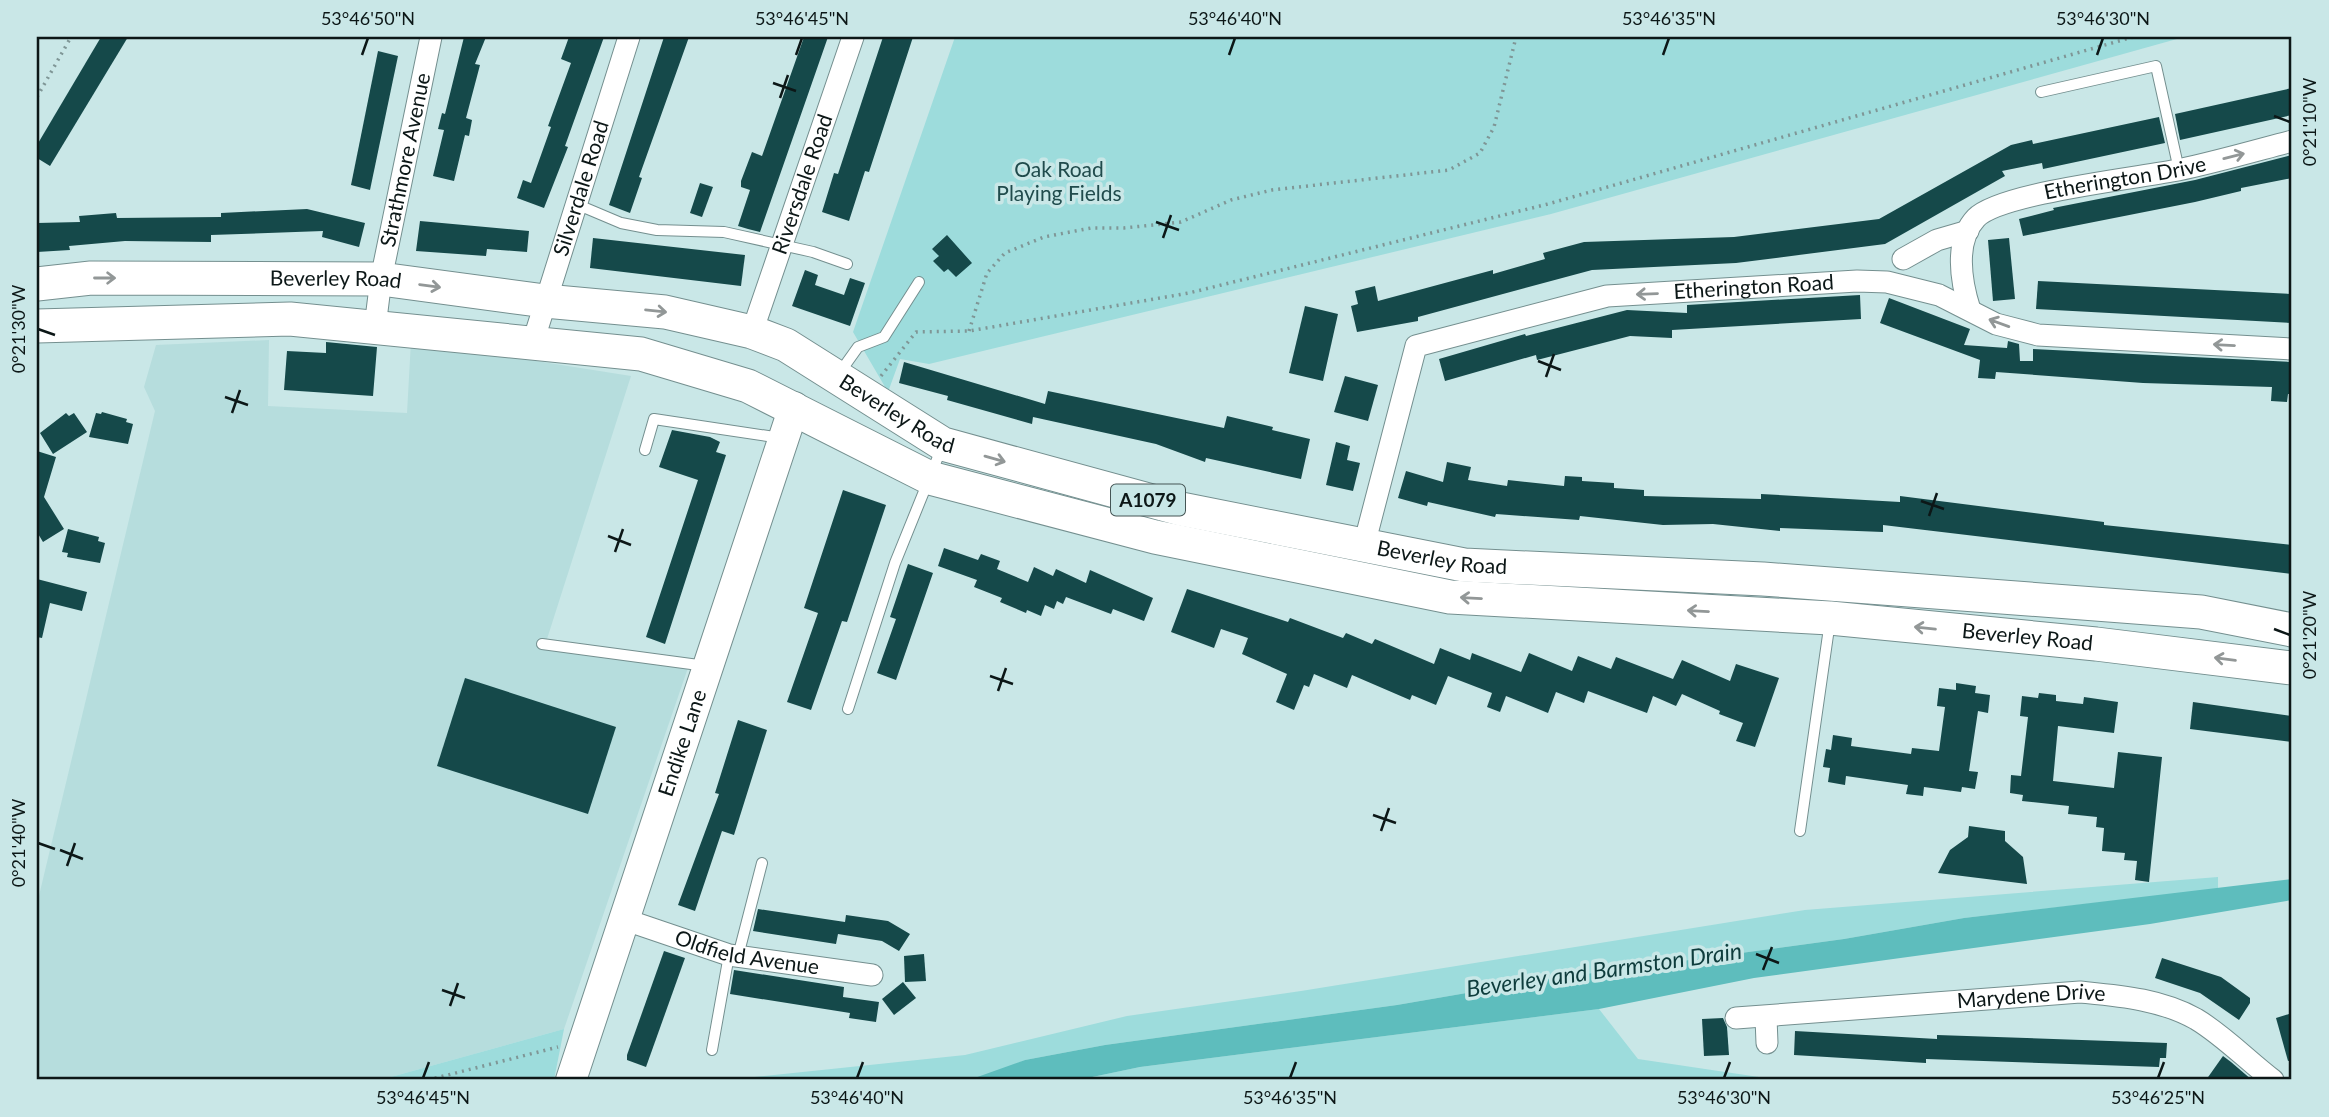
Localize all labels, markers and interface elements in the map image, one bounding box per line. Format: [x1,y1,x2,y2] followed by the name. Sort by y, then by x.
[321,7,415,29] text: 53°46'50"N
[755,7,849,29] text: 53°46'45"N
[1188,7,1282,29] text: 53°46'40"N
[1622,7,1716,29] text: 53°46'35"N
[2056,7,2150,29] text: 53°46'30"N
[374,70,434,249] street label: Strathmore Avenue
[2298,77,2320,166] text: 0°21'10"W
[766,111,837,257] street label: Riversdale Road
[547,117,613,259] street label: Silverdale Road
[2222,149,2245,162] one-way arrow
[2041,150,2208,204] street label: Etherington Drive
[996,156,1122,205] park label: Oak Road Playing Fields
[270,265,403,293] street label: Beverley Road
[1673,268,1834,303] street label: Etherington Road
[93,271,116,285] one-way arrow
[418,279,441,292] one-way arrow
[7,284,29,373] text: 0°21'30"W
[1636,288,1659,301] one-way arrow
[644,305,666,318] one-way arrow
[1988,316,2010,328] one-way arrow
[2213,338,2236,351] one-way arrow
[835,368,958,458] street label: Beverley Road
[983,453,1005,466] one-way arrow
[1111,485,1185,516] road number: A1079
[1375,534,1508,578] street label: Beverley Road
[2298,590,2320,679] text: 0°21'20"W
[1461,591,1483,604] one-way arrow
[1687,604,1710,617] one-way arrow
[1961,617,2094,655] street label: Beverley Road
[1914,621,1937,634] one-way arrow
[2214,653,2236,666] one-way arrow
[652,686,711,799] street label: Endike Lane
[7,798,29,887] text: 0°21'40"W
[672,924,821,978] street label: Oldfield Avenue
[1464,936,1743,1002] water label: Beverley and Barmston Drain
[1956,978,2107,1012] street label: Marydene Drive
[376,1086,470,1108] text: 53°46'45"N
[810,1086,904,1108] text: 53°46'40"N
[1243,1086,1337,1108] text: 53°46'35"N
[1677,1086,1771,1108] text: 53°46'30"N
[2111,1086,2205,1108] text: 53°46'25"N

